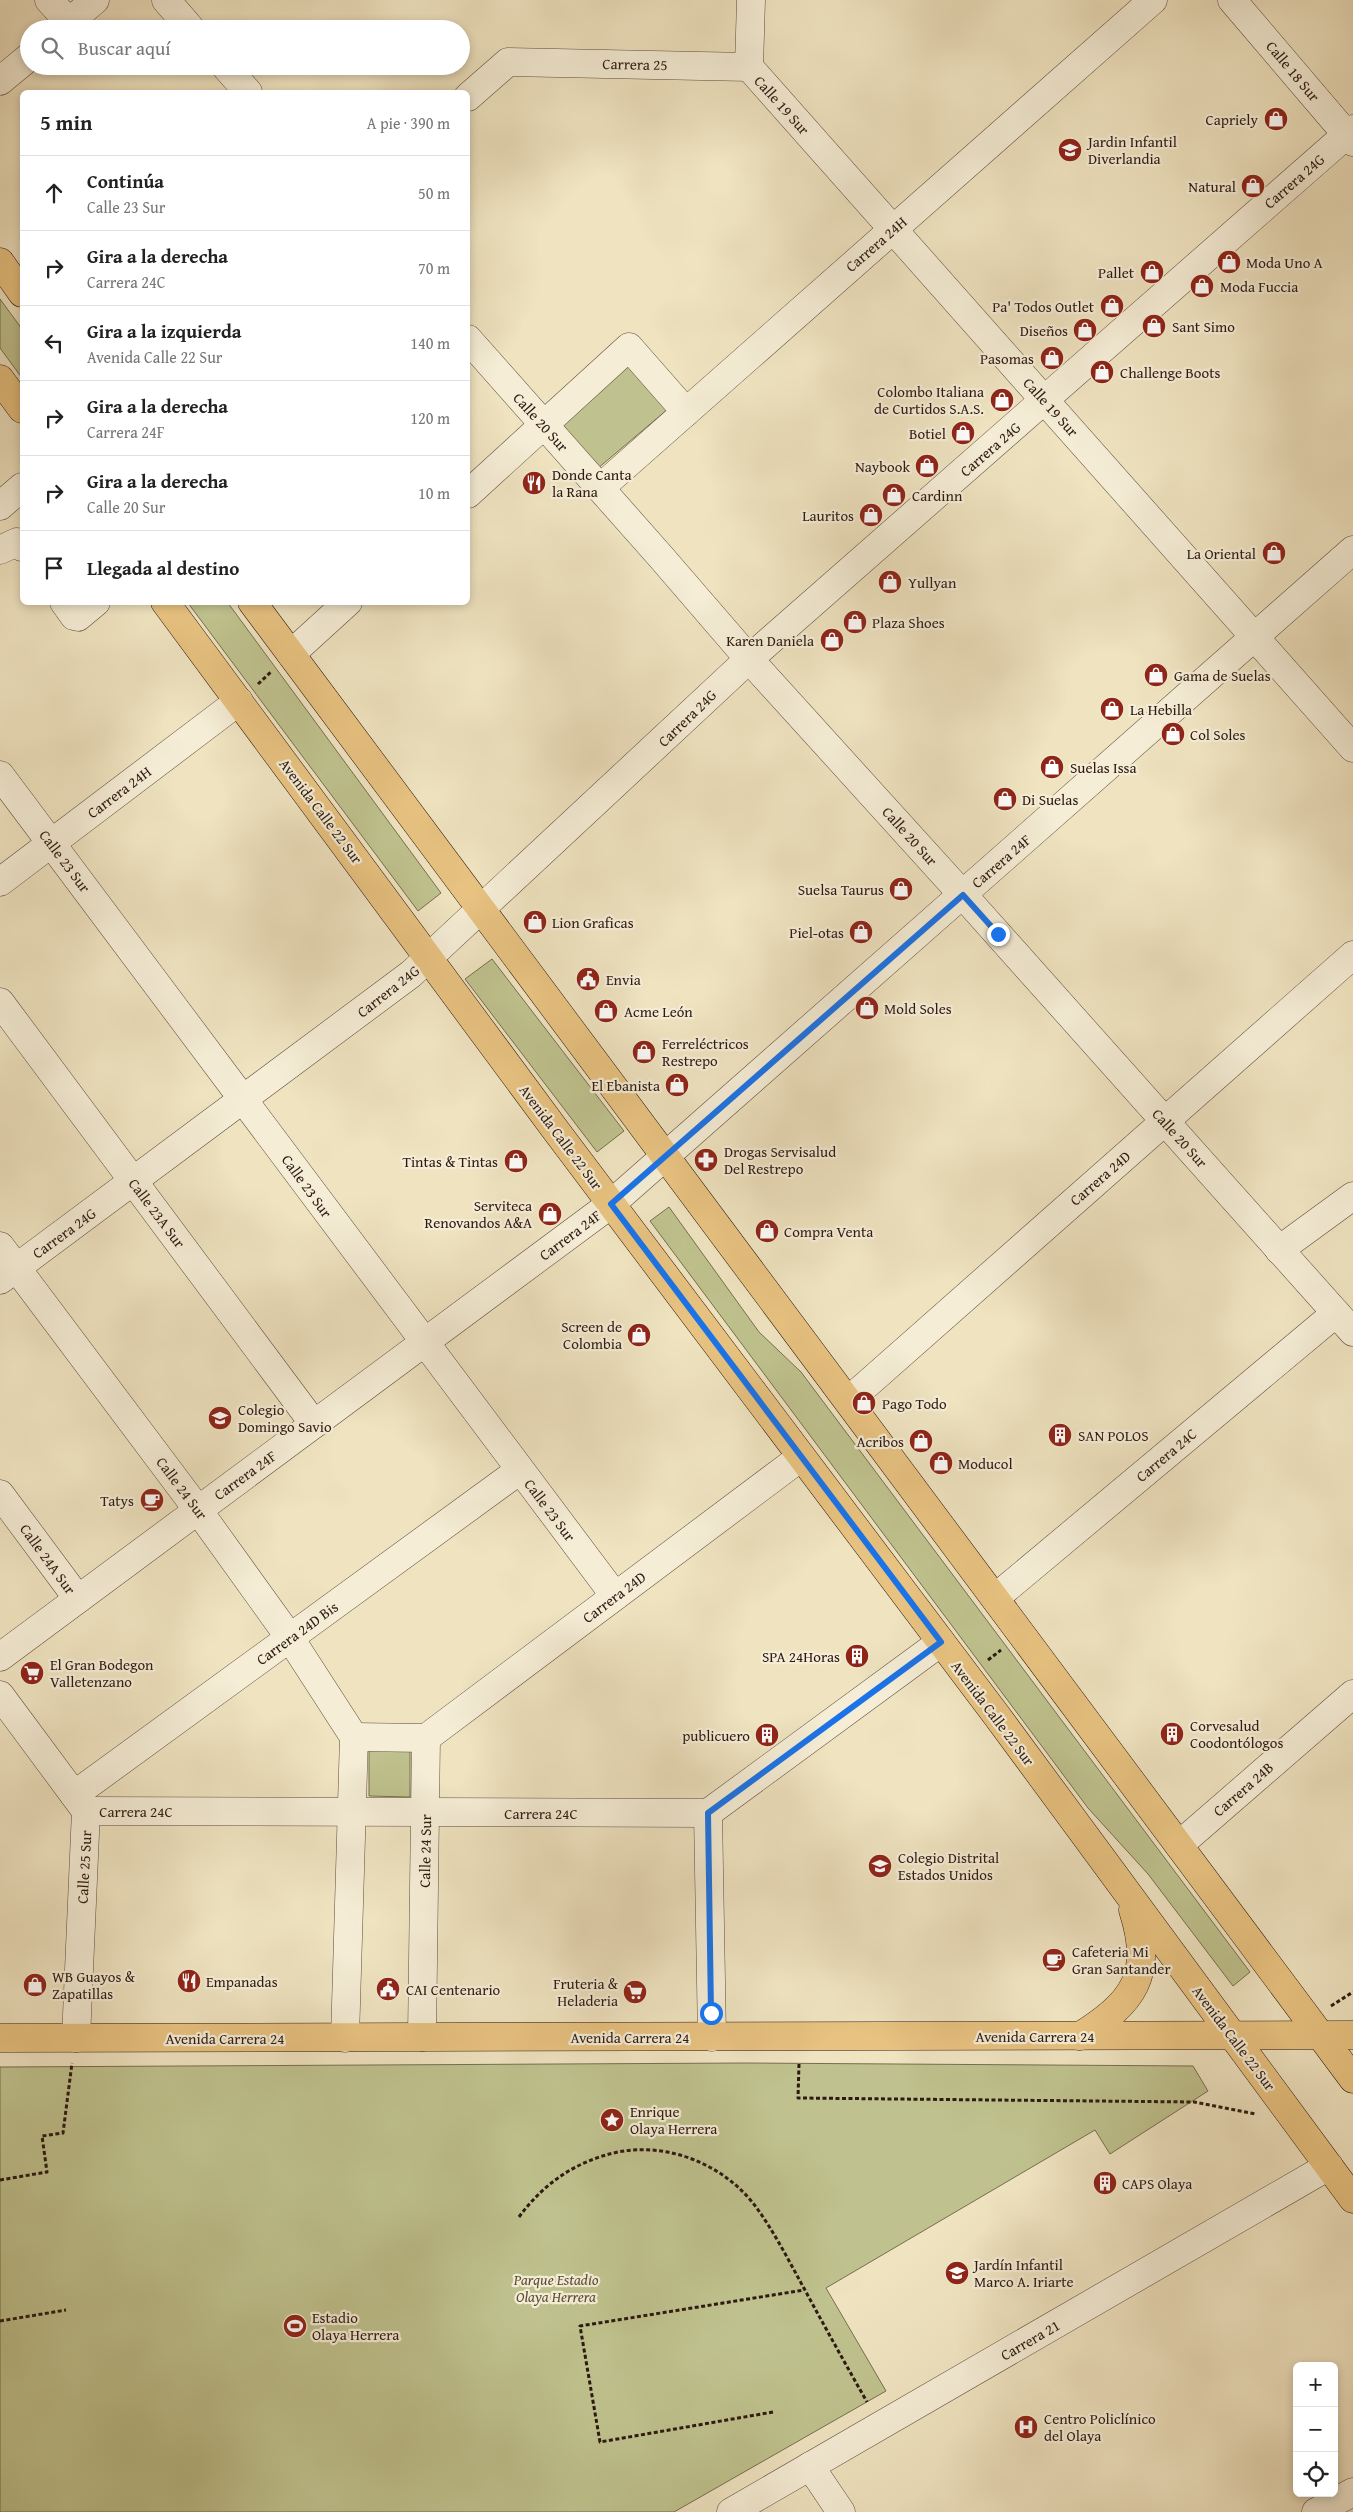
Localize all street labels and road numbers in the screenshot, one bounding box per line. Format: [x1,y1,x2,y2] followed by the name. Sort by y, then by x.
[1261,36,1325,106] street label: Calle 18 Sur
[602,53,668,75] street label: Carrera 25
[750,71,814,139] street label: Calle 19 Sur
[1259,149,1329,213] street label: Carrera 24G
[841,211,911,277] street label: Carrera 24H
[1019,373,1083,441] street label: Calle 19 Sur
[509,388,573,456] street label: Calle 20 Sur
[955,417,1025,481] street label: Carrera 24G
[653,685,721,751] street label: Carrera 24G
[274,754,368,868] street label: Avenida Calle 22 Sur
[83,761,155,823] street label: Carrera 24H
[878,802,942,870] street label: Calle 20 Sur
[35,825,95,897] street label: Calle 23 Sur
[967,829,1035,893] street label: Carrera 24F
[352,960,424,1022] street label: Carrera 24G
[514,1080,608,1194] street label: Avenida Calle 22 Sur
[1148,1104,1212,1172] street label: Calle 20 Sur
[1065,1146,1135,1210] street label: Carrera 24D
[277,1150,337,1222] street label: Calle 23 Sur
[124,1174,190,1252] street label: Calle 23A Sur
[28,1203,100,1263] street label: Carrera 24G
[535,1205,605,1265] street label: Carrera 24F
[1131,1423,1201,1487] street label: Carrera 24C
[209,1445,281,1505] street label: Carrera 24F
[152,1452,212,1524] street label: Calle 24 Sur
[520,1474,580,1546] street label: Calle 23 Sur
[15,1519,81,1599] street label: Calle 24A Sur
[578,1566,650,1628] street label: Carrera 24D
[252,1596,342,1670] street label: Carrera 24D Bis
[946,1656,1040,1770] street label: Avenida Calle 22 Sur
[1208,1757,1278,1821] street label: Carrera 24B
[99,1801,173,1822] street label: Carrera 24C
[504,1803,578,1824] street label: Carrera 24C
[414,1814,436,1888] street label: Calle 24 Sur
[72,1830,96,1904] street label: Calle 25 Sur
[1187,1981,1281,2095] street label: Avenida Calle 22 Sur
[976,2026,1094,2047] street label: Avenida Carrera 24
[571,2027,689,2048] street label: Avenida Carrera 24
[166,2028,284,2049] street label: Avenida Carrera 24
[996,2315,1064,2365] street label: Carrera 21

